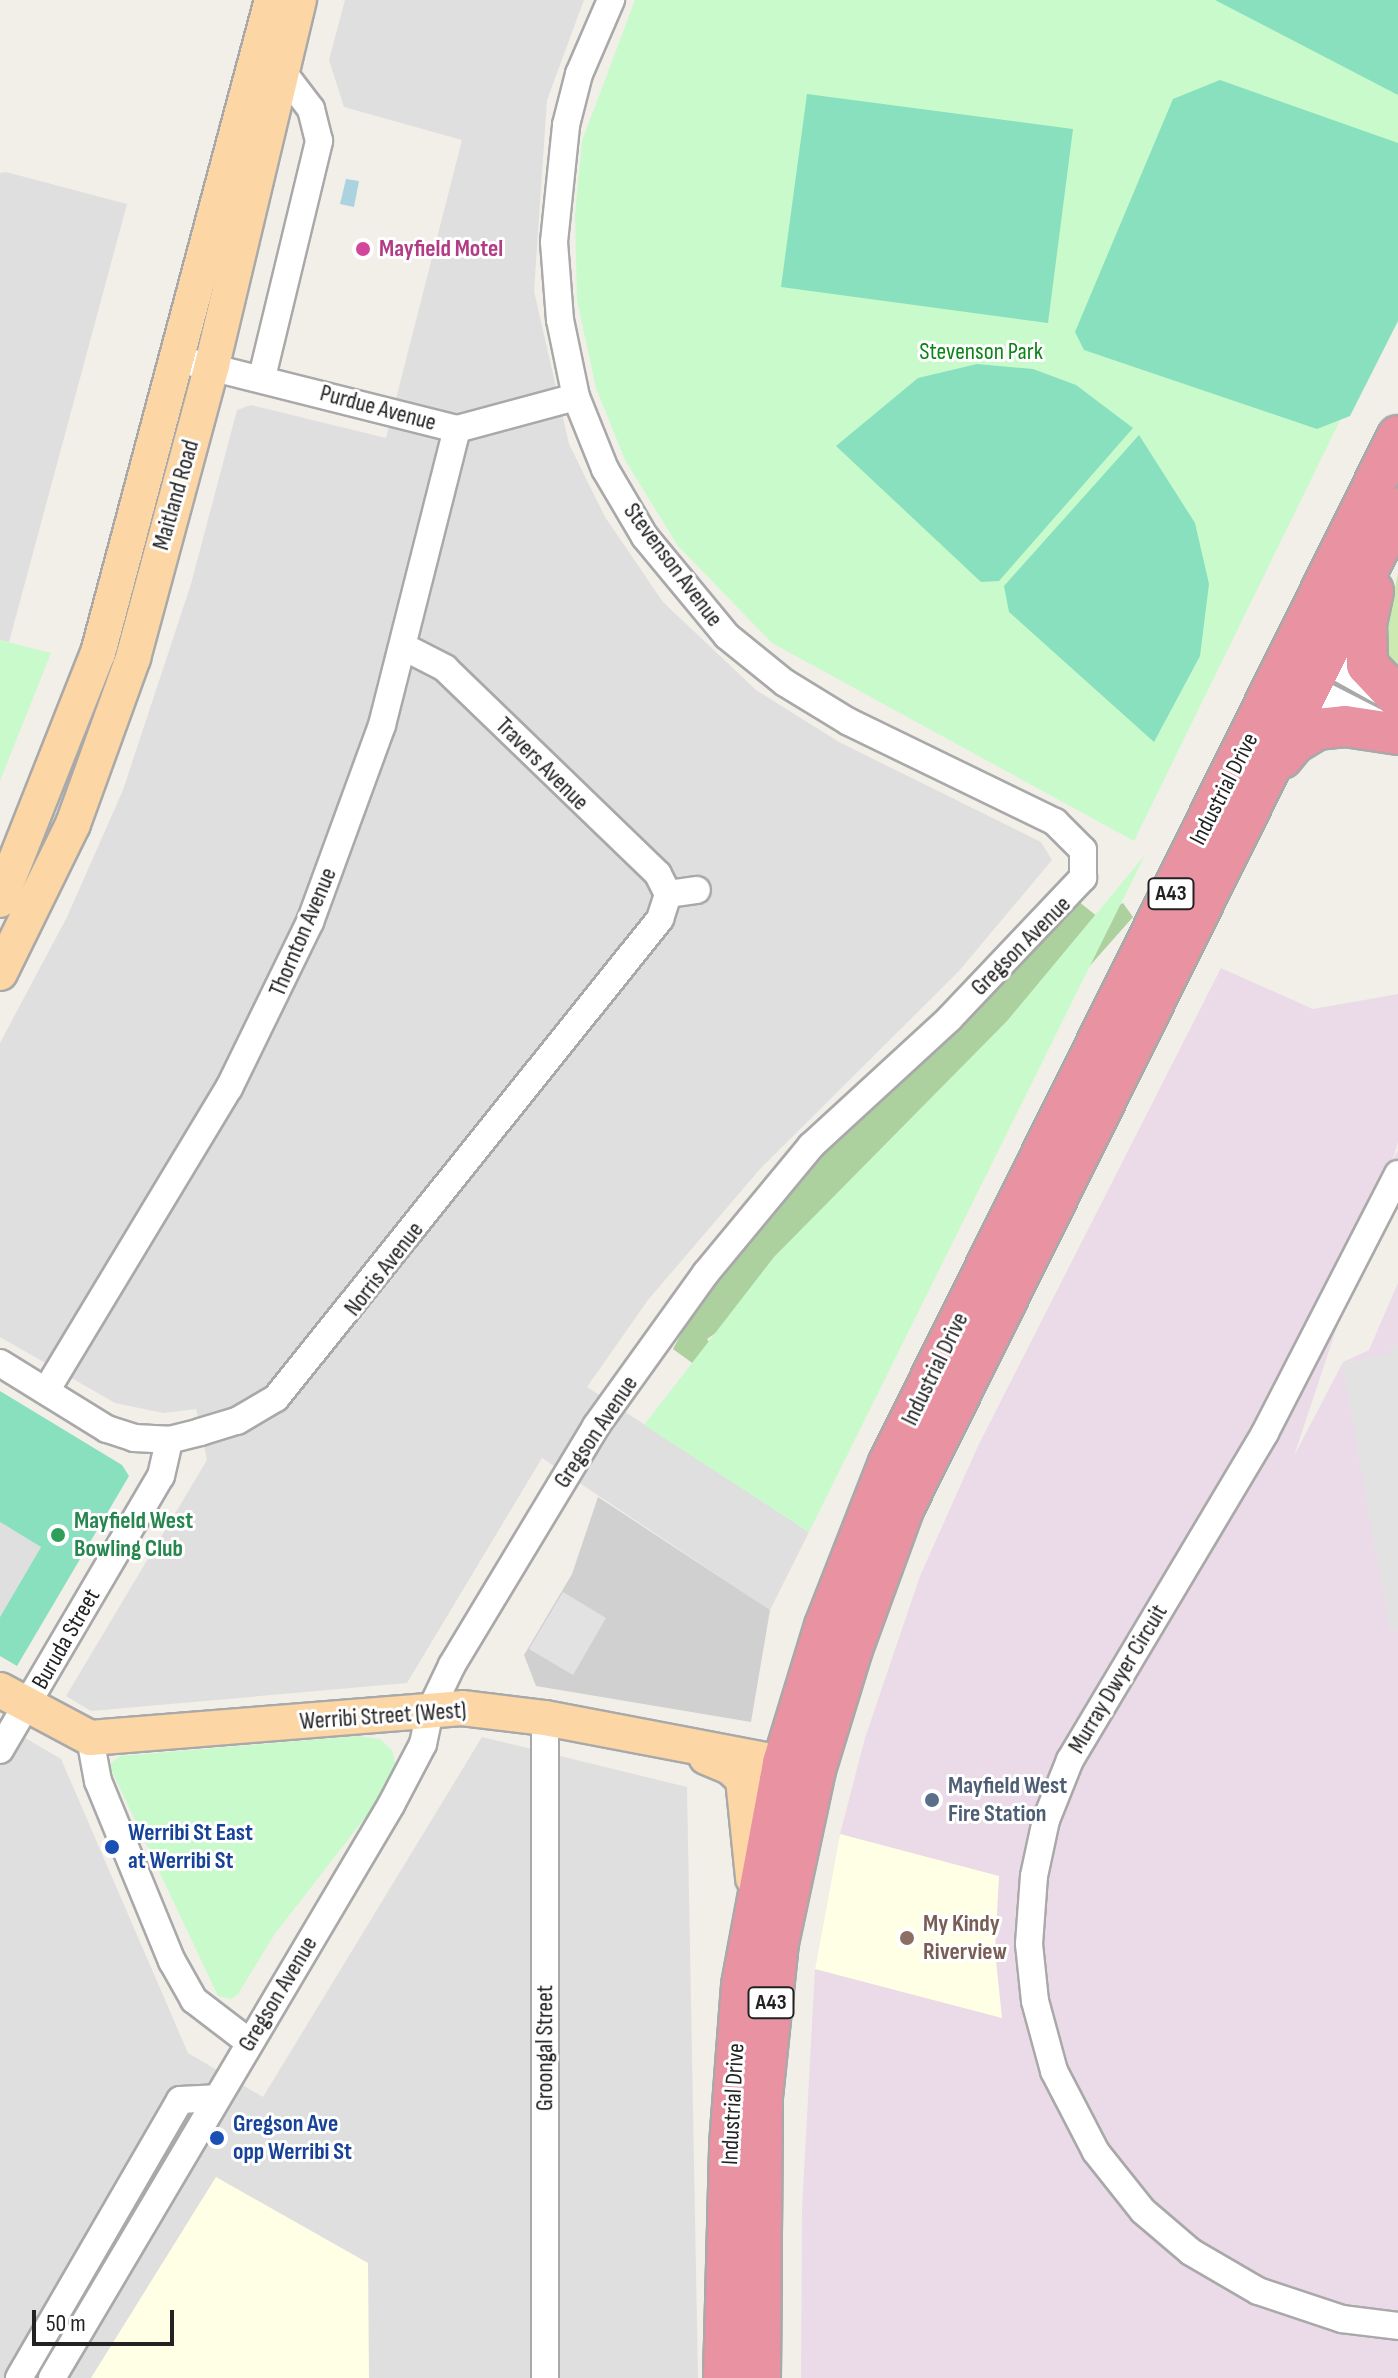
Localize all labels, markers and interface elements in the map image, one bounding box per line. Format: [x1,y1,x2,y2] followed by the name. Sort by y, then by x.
[379,235,503,263] place label: Mayfield Motel
[354,240,372,258] marker: Mayfield Motel
[919,338,1043,366] park label: Stevenson Park
[317,379,439,437] street label: Purdue Avenue
[147,437,205,553] street label: Maitland Road
[617,498,729,632] street label: Stevenson Avenue
[489,711,595,817] street label: Travers Avenue
[1184,728,1264,850] street label: Industrial Drive
[263,863,343,1001] street label: Thornton Avenue
[1147,876,1195,912] road number: A43
[965,890,1077,1002] street label: Gregson Avenue
[338,1216,430,1322] street label: Norris Avenue
[895,1308,975,1430] street label: Industrial Drive
[548,1370,644,1494] street label: Gregson Avenue
[74,1507,193,1563] place label: Mayfield West Bowling Club
[49,1526,67,1544] marker: Mayfield West Bowling Club
[26,1584,106,1694] street label: Buruda Street
[1062,1599,1174,1759] street label: Murray Dwyer Circuit
[299,1696,467,1736] street label: Werribi Street (West)
[948,1772,1067,1828] place label: Mayfield West Fire Station
[923,1791,941,1809] marker: Mayfield West Fire Station
[128,1819,253,1875] place label: Werribi St East at Werribi St
[103,1838,121,1856] marker: Werribi St East at Werribi St
[923,1910,1007,1966] place label: My Kindy Riverview
[898,1929,916,1947] marker: My Kindy Riverview
[232,1931,324,2057] street label: Gregson Avenue
[531,1985,559,2111] street label: Groongal Street
[747,1985,795,2021] road number: A43
[715,2042,751,2166] street label: Industrial Drive
[233,2110,352,2166] place label: Gregson Ave opp Werribi St
[208,2129,226,2147] marker: Gregson Ave opp Werribi St
[36,2294,178,2344] scale bar
[46,2309,86,2338] text: 50 m

